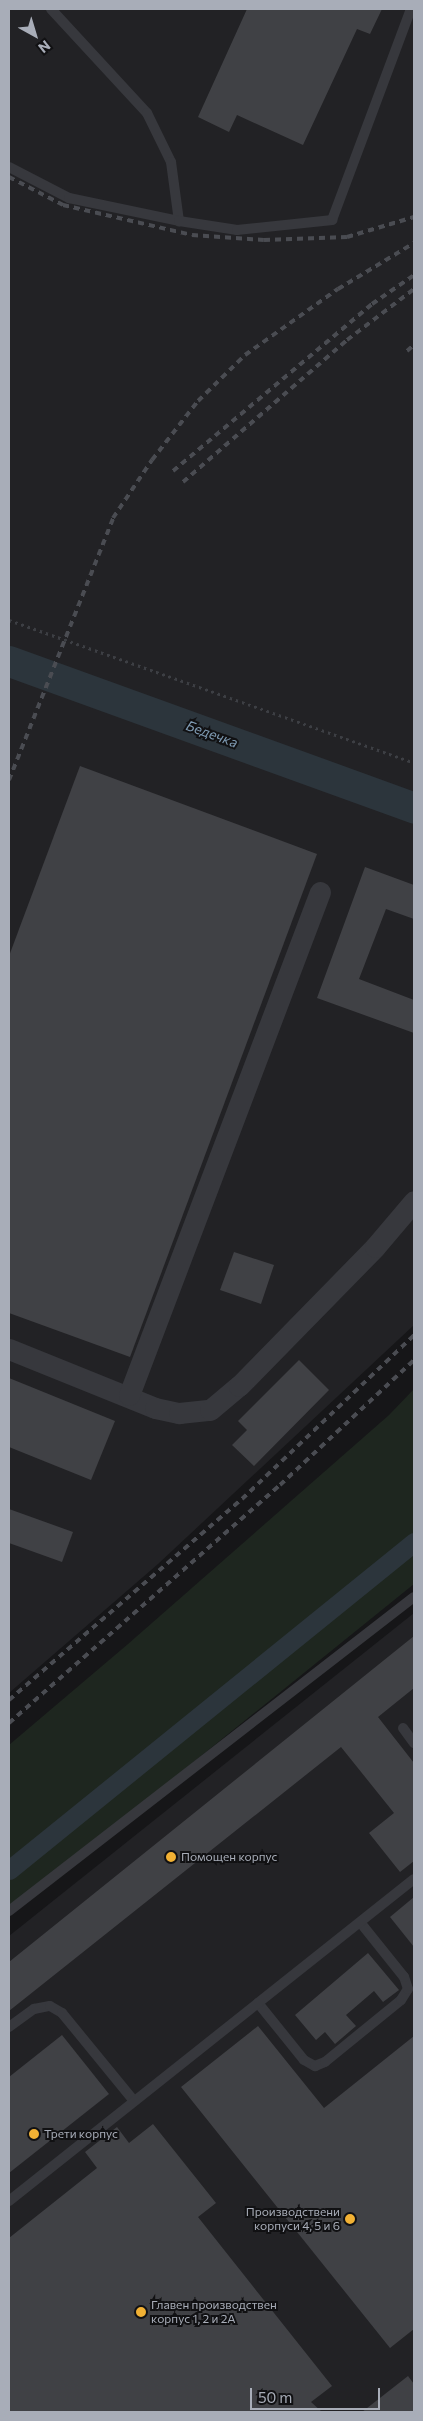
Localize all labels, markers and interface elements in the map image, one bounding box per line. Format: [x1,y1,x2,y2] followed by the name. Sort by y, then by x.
[10,10,60,60] north arrow
[35,37,54,57] text: N
[184,717,240,751] water label: Бедечка
[181,1850,277,1864] place label: Помощен корпус
[165,1851,177,1863] marker: Помощен корпус
[44,2127,118,2141] place label: Трети корпус
[28,2128,40,2140] marker: Трети корпус
[246,2205,340,2233] place label: Производствени корпуси 4, 5 и 6
[344,2213,356,2225] marker: Производствени корпуси 4, 5 и 6
[151,2298,277,2326] place label: Главен производствен корпус 1, 2 и 2А
[135,2306,147,2318] marker: Главен производствен корпус 1, 2 и 2А
[253,2378,383,2410] scale bar
[258,2388,292,2406] text: 50 m

